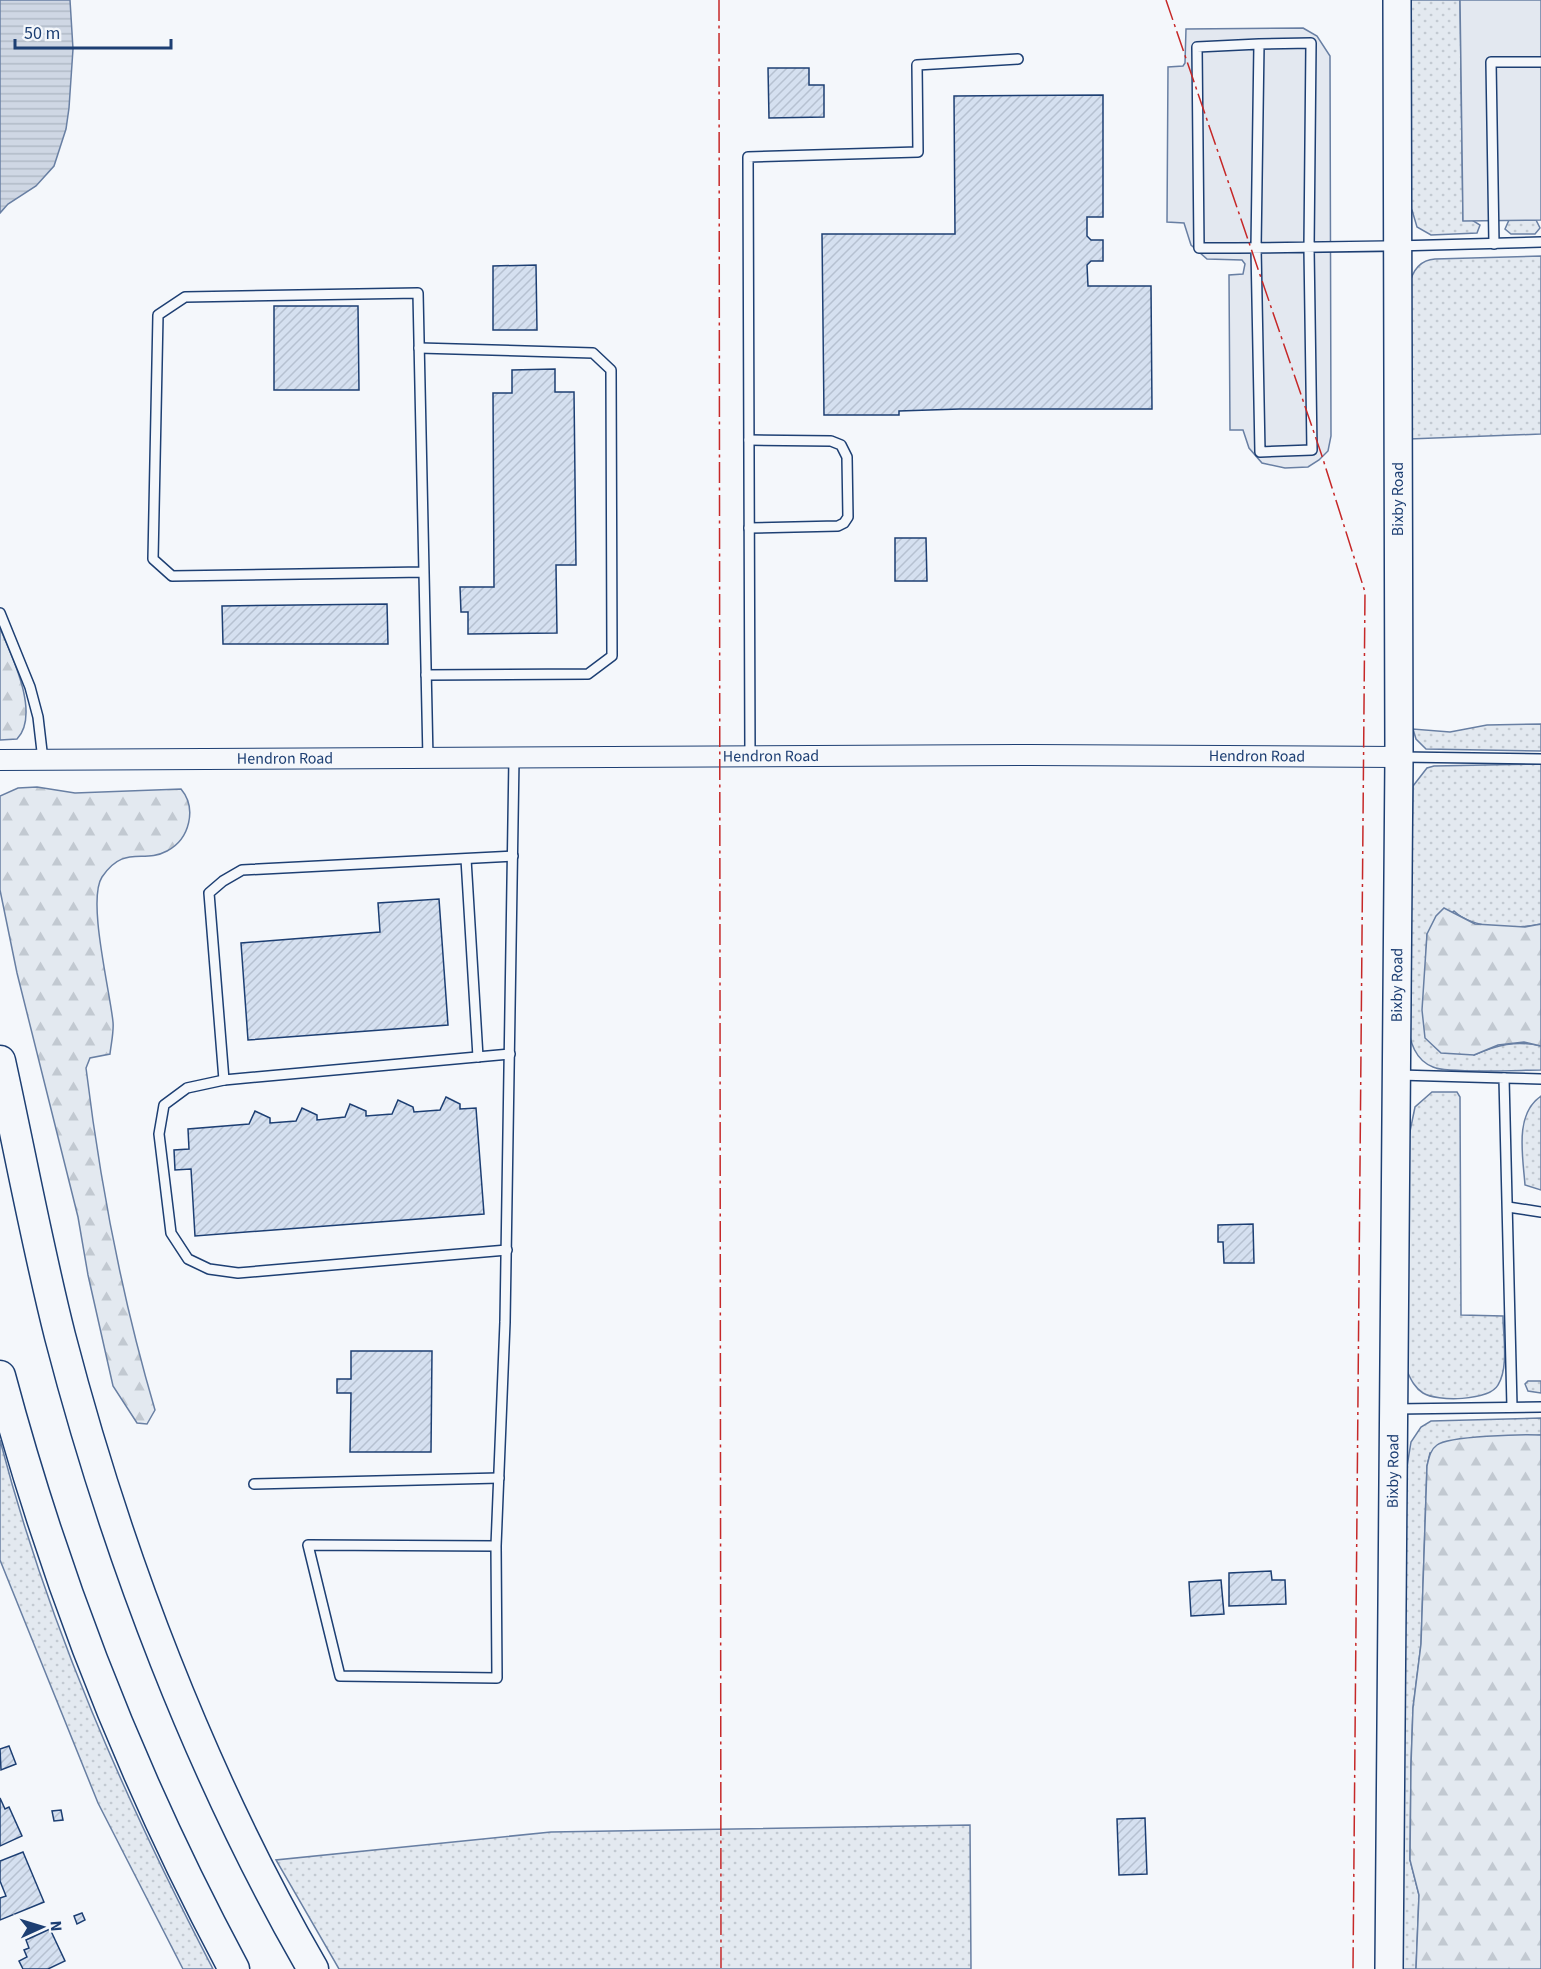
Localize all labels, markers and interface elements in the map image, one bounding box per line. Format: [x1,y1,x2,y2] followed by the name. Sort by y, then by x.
[15,12,171,50] scale bar
[24,21,60,46] text: 50 m
[1387,462,1409,536] street label: Bixby Road
[723,745,819,767] street label: Hendron Road
[1209,745,1305,767] street label: Hendron Road
[237,747,333,770] street label: Hendron Road
[1386,948,1408,1022] street label: Bixby Road
[1382,1434,1404,1508] street label: Bixby Road
[12,1897,72,1957] north arrow
[45,1920,67,1932] text: N

